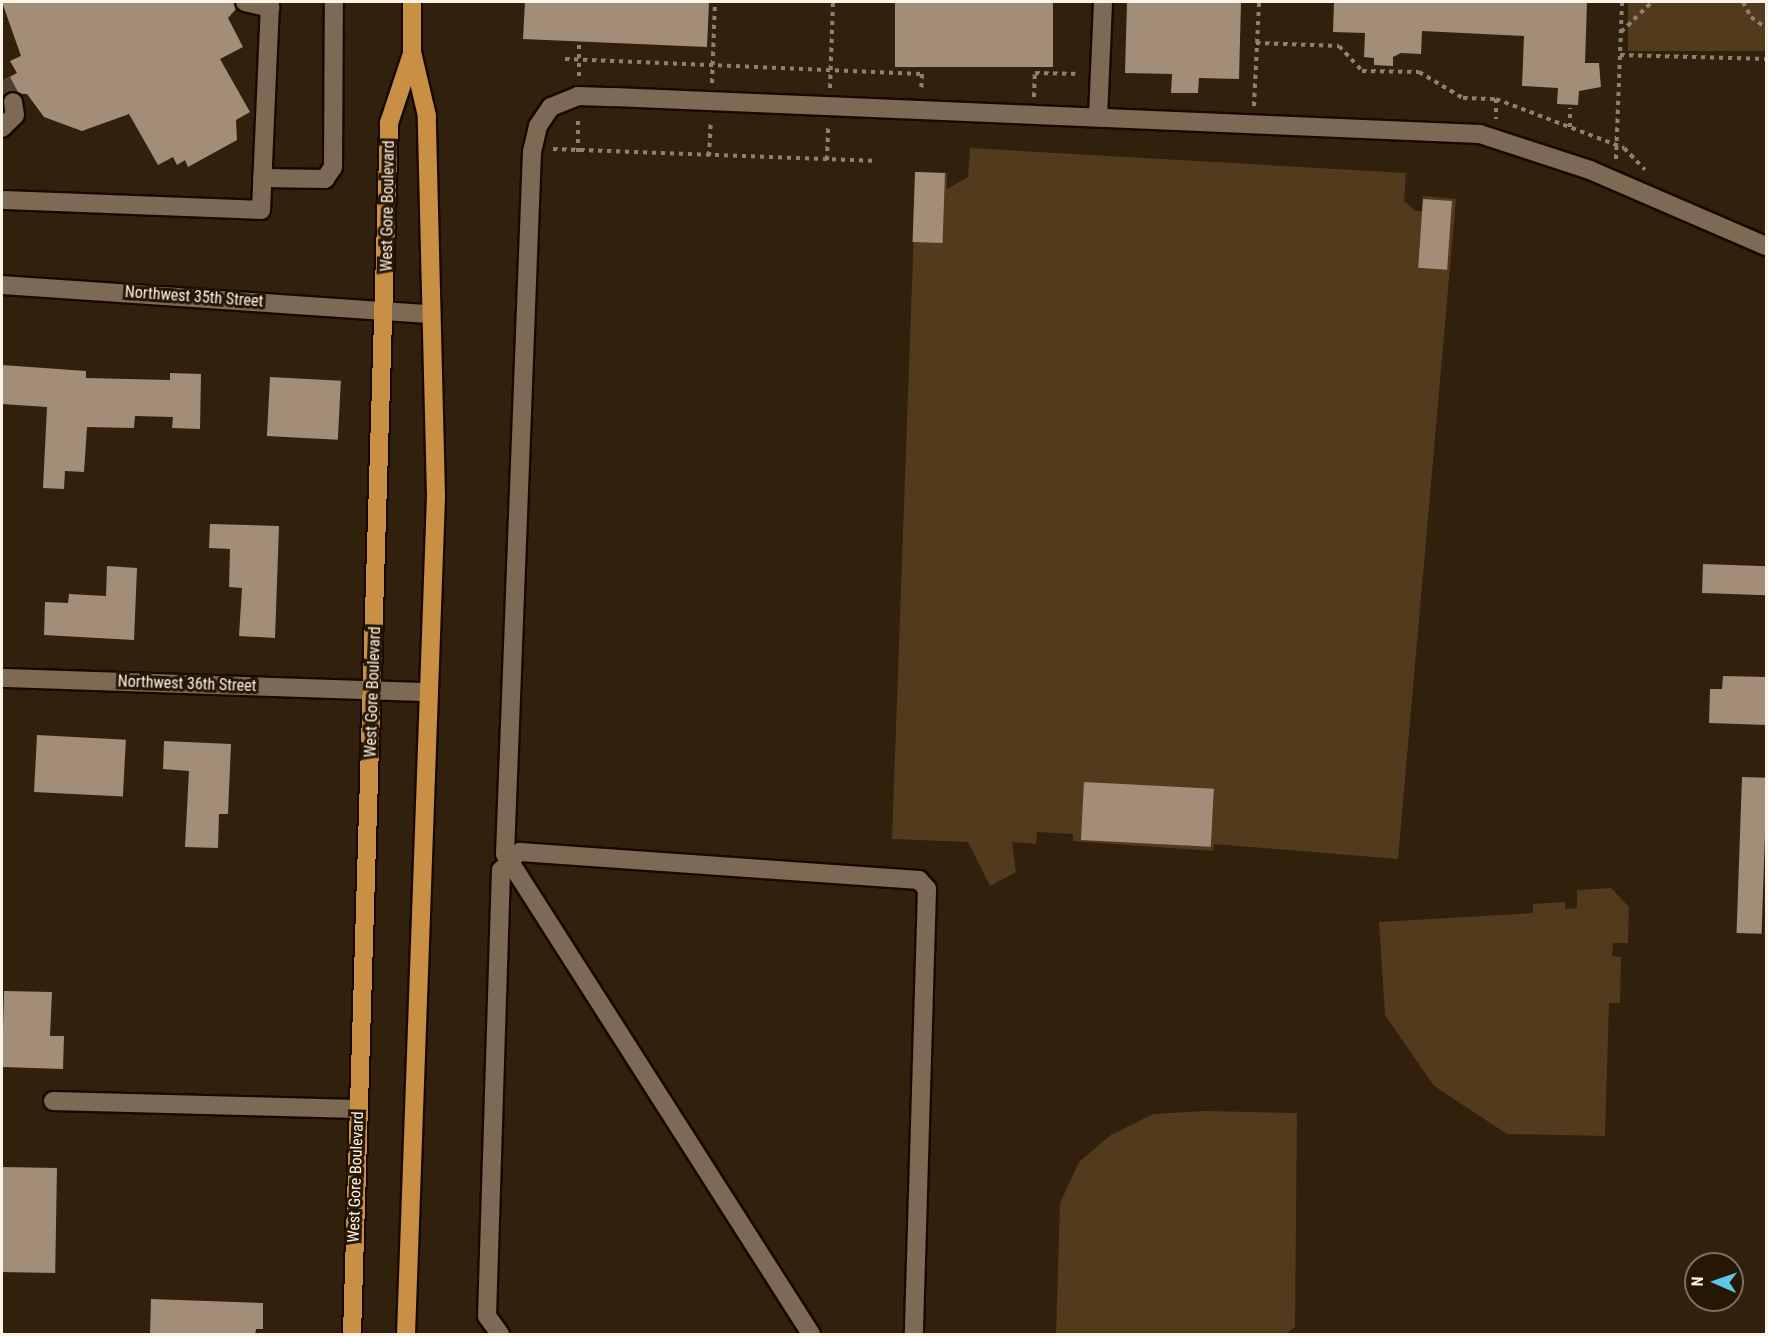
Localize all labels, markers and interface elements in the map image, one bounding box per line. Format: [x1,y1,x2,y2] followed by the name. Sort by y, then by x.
[377,140,399,272] street label: West Gore Boulevard
[124,283,264,311] street label: Northwest 35th Street
[361,626,385,758] street label: West Gore Boulevard
[117,672,257,696] street label: Northwest 36th Street
[344,1111,368,1243] street label: West Gore Boulevard
[1684,1252,1744,1312] north arrow
[1688,1276,1707,1287] text: N

